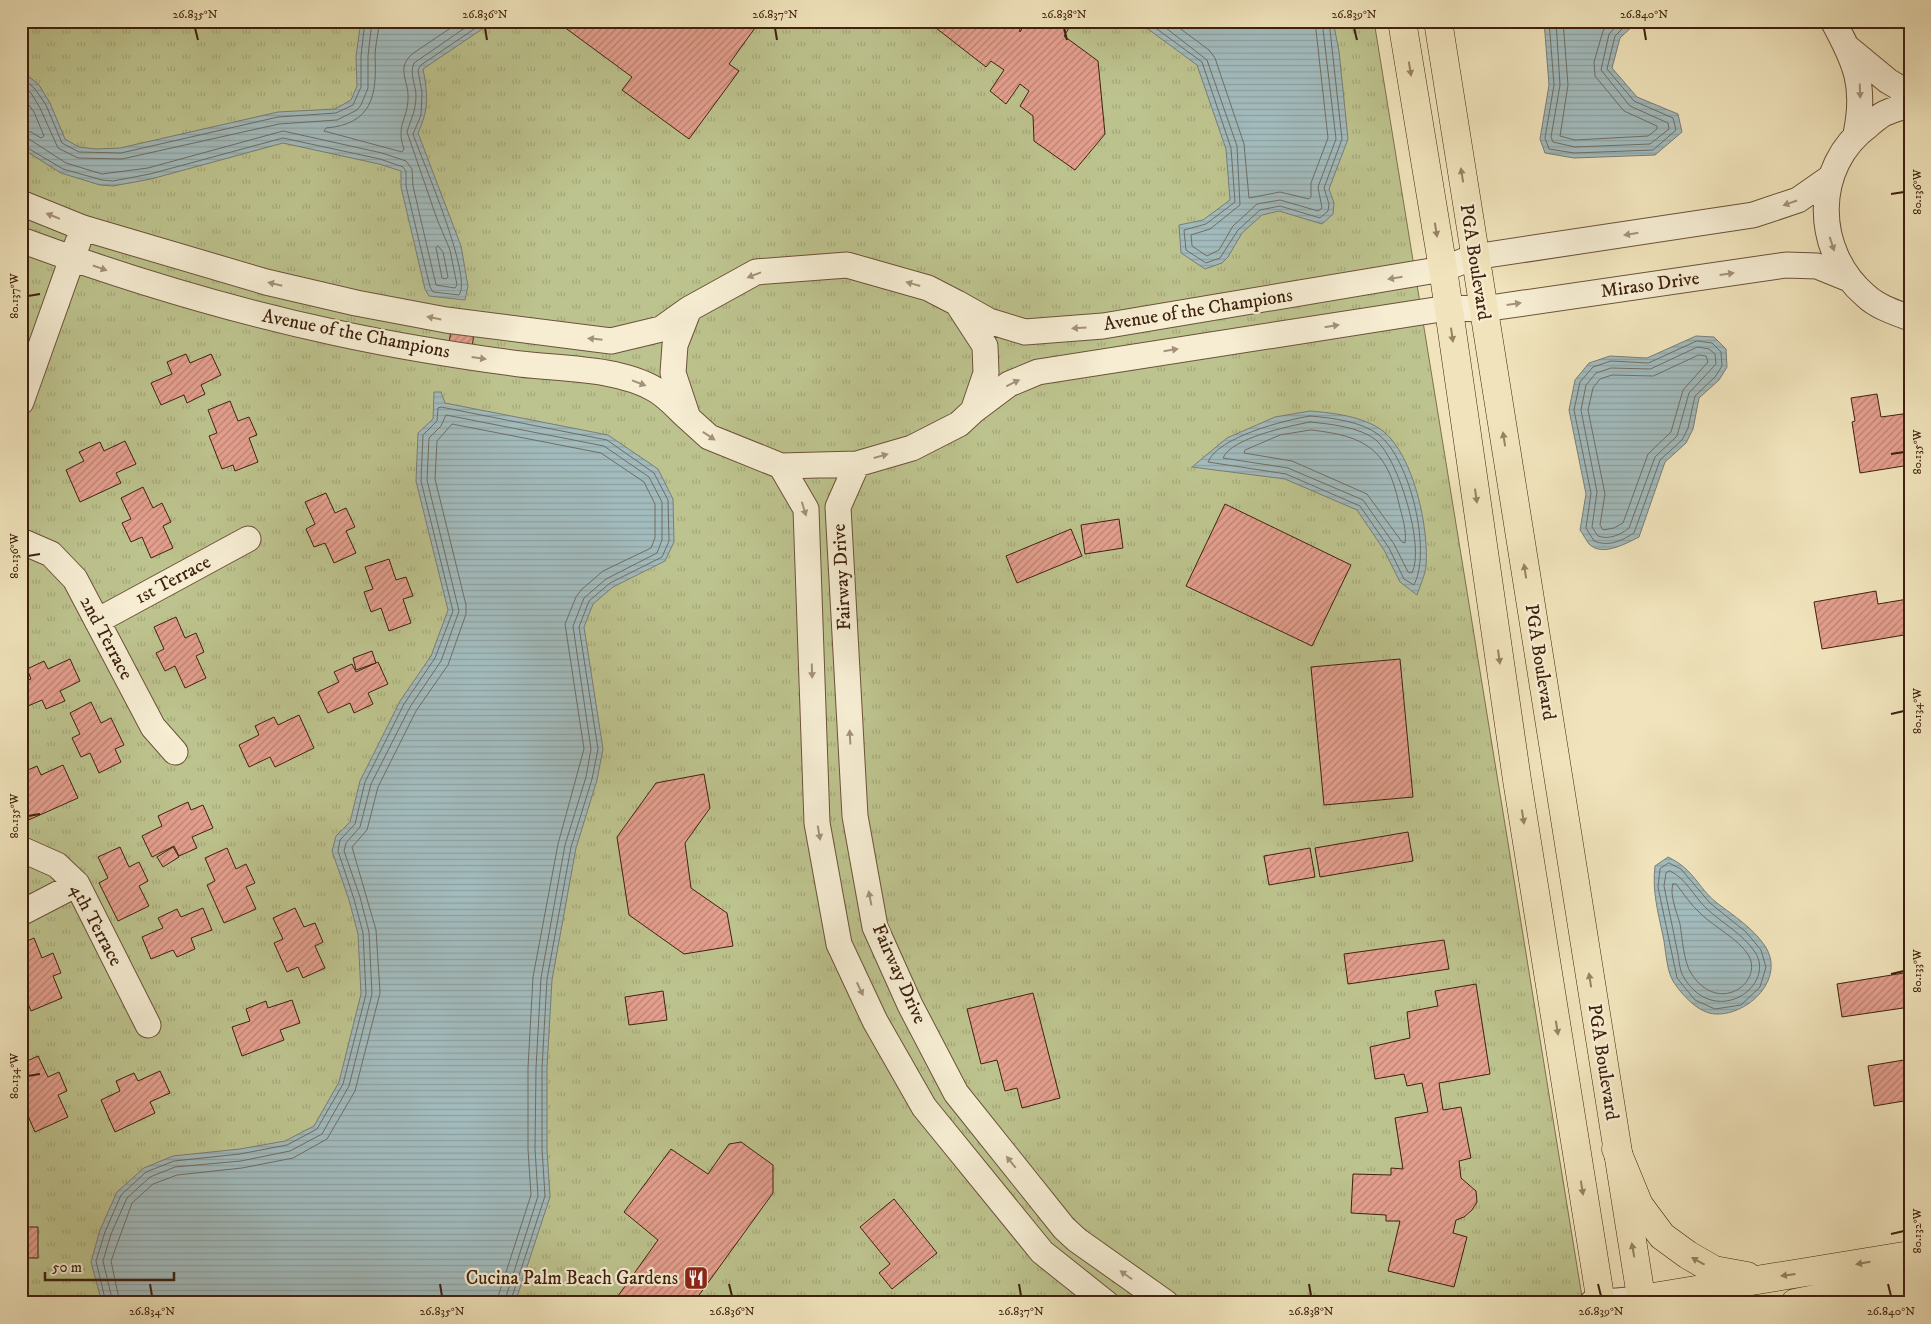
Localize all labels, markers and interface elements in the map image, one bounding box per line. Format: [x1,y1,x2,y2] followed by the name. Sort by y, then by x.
[172,7,218,22] text: 26.835°N
[462,7,508,22] text: 26.836°N
[752,7,798,22] text: 26.837°N
[1041,7,1087,22] text: 26.838°N
[1331,7,1377,22] text: 26.839°N
[1620,7,1668,22] text: 26.840°N
[1406,62,1414,78] one-way arrow
[1856,83,1864,99] one-way arrow
[1457,166,1465,182] one-way arrow
[1910,168,1925,215] text: 80.136°W
[1782,199,1797,207] one-way arrow
[1454,202,1496,322] street label: PGA Boulevard
[45,212,60,220] one-way arrow
[1433,222,1441,238] one-way arrow
[1623,230,1639,238] one-way arrow
[1828,237,1836,252] one-way arrow
[93,264,108,272] one-way arrow
[1599,267,1701,303] street label: Miraso Drive
[1719,269,1735,277] one-way arrow
[746,271,761,279] one-way arrow
[7,272,22,319] text: 80.137°W
[1386,274,1402,282] one-way arrow
[905,279,920,287] one-way arrow
[268,280,283,288] one-way arrow
[1102,284,1294,336] street label: Avenue of the Champions
[1507,300,1523,308] one-way arrow
[260,304,452,364] street label: Avenue of the Champions
[426,314,442,322] one-way arrow
[1324,321,1340,329] one-way arrow
[1071,324,1087,332] one-way arrow
[1449,327,1457,343] one-way arrow
[587,335,603,343] one-way arrow
[1164,346,1180,354] one-way arrow
[471,354,487,362] one-way arrow
[1006,379,1020,387] one-way arrow
[631,380,646,388] one-way arrow
[1910,429,1925,474] text: 80.135°W
[702,431,716,441] one-way arrow
[1499,431,1507,447] one-way arrow
[874,452,889,460] one-way arrow
[1472,488,1480,504] one-way arrow
[800,502,808,517] one-way arrow
[828,523,856,631] street label: Fairway Drive
[7,532,22,579] text: 80.136°W
[131,551,215,609] street label: 1st Terrace
[1521,563,1529,579] one-way arrow
[74,592,138,684] street label: 2nd Terrace
[1519,602,1561,722] street label: PGA Boulevard
[1495,649,1503,665] one-way arrow
[808,663,816,679] one-way arrow
[1910,687,1925,734] text: 80.134°W
[846,729,854,745] one-way arrow
[7,793,22,838] text: 80.135°W
[1519,810,1527,826] one-way arrow
[816,825,824,841] one-way arrow
[65,880,127,970] street label: 4th Terrace
[866,890,874,905] one-way arrow
[867,921,931,1028] street label: Fairway Drive
[1910,948,1925,993] text: 80.133°W
[1586,972,1594,988] one-way arrow
[856,982,864,996] one-way arrow
[1582,1002,1624,1122] street label: PGA Boulevard
[1553,1020,1561,1036] one-way arrow
[7,1052,22,1099] text: 80.134°W
[1006,1156,1017,1169] one-way arrow
[1579,1180,1587,1196] one-way arrow
[1910,1208,1925,1253] text: 80.132°W
[1629,1242,1637,1258] one-way arrow
[45,1249,174,1281] scale bar
[1691,1257,1705,1266] one-way arrow
[52,1258,82,1277] text: 50 m
[1855,1259,1870,1267] one-way arrow
[683,1265,709,1291] restaurant icon: Cucina Palm Beach Gardens
[466,1267,678,1290] place label: Cucina Palm Beach Gardens
[1119,1270,1133,1280] one-way arrow
[1780,1271,1796,1279] one-way arrow
[129,1304,175,1319] text: 26.834°N
[419,1304,465,1319] text: 26.835°N
[709,1304,755,1319] text: 26.836°N
[998,1304,1044,1319] text: 26.837°N
[1288,1304,1334,1319] text: 26.838°N
[1578,1304,1624,1319] text: 26.839°N
[1867,1304,1915,1319] text: 26.840°N

